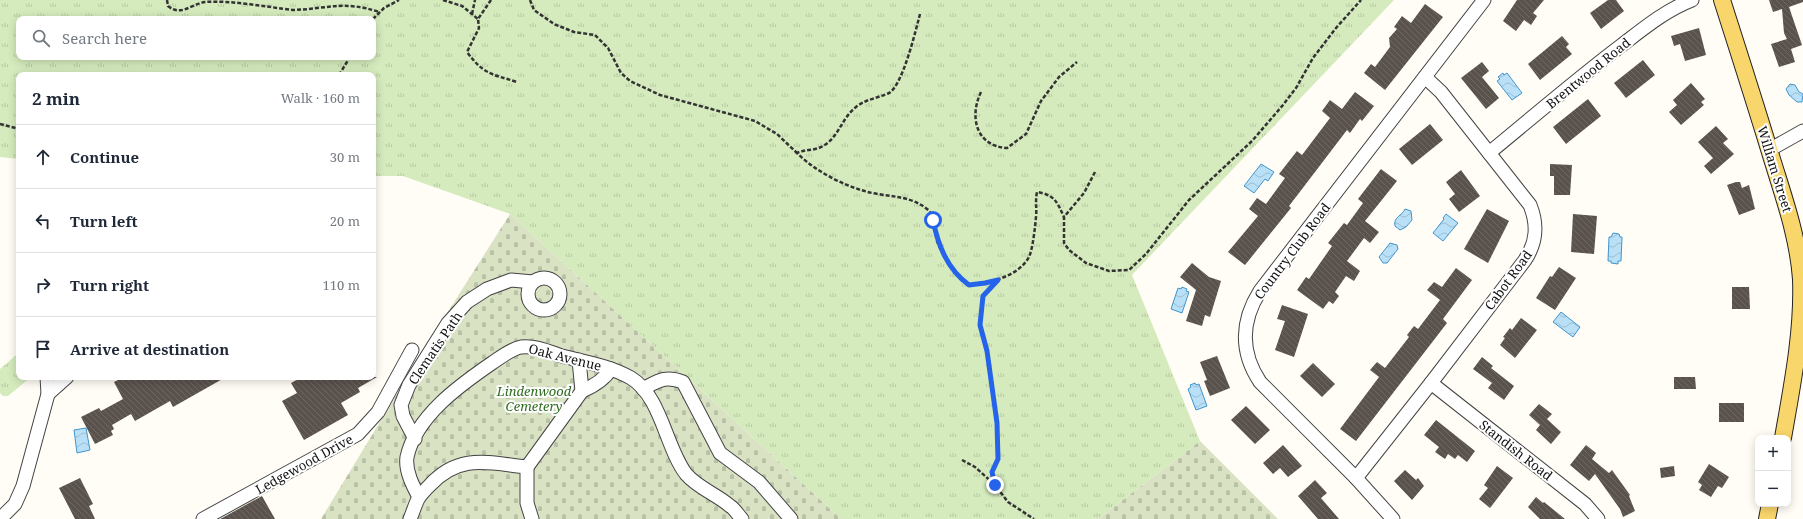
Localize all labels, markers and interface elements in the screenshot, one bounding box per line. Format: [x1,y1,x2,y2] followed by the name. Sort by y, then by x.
[16,16,376,60] search box
[30,27,52,49] icon: search
[62,28,147,48] text: Search here
[1542,33,1634,113] street label: Brentwood Road
[32,87,80,110] text: 2 min
[281,89,360,107] text: Walk · 160 m
[1753,124,1797,215] street label: William Street
[32,146,54,168] icon: ahead
[70,147,139,167] text: Continue
[330,148,360,166] text: 30 m
[1250,199,1334,303] street label: Country Club Road
[32,210,54,232] icon: left
[70,211,138,231] text: Turn left
[924,211,942,229] route start
[330,212,360,230] text: 20 m
[1480,246,1536,314] street label: Cabot Road
[32,274,54,296] icon: right
[70,275,149,295] text: Turn right
[323,276,360,294] text: 110 m
[404,308,466,388] street label: Clematis Path
[32,338,54,360] icon: arrive
[70,339,229,359] text: Arrive at destination
[527,339,603,375] street label: Oak Avenue
[496,382,572,415] park label: Lindenwood Cemetery
[1476,416,1556,484] street label: Standish Road
[252,430,356,498] street label: Ledgewood Drive
[1755,435,1791,507] map controls
[1755,435,1791,471] button: +
[1755,471,1791,507] button: −
[986,476,1004,494] route end

